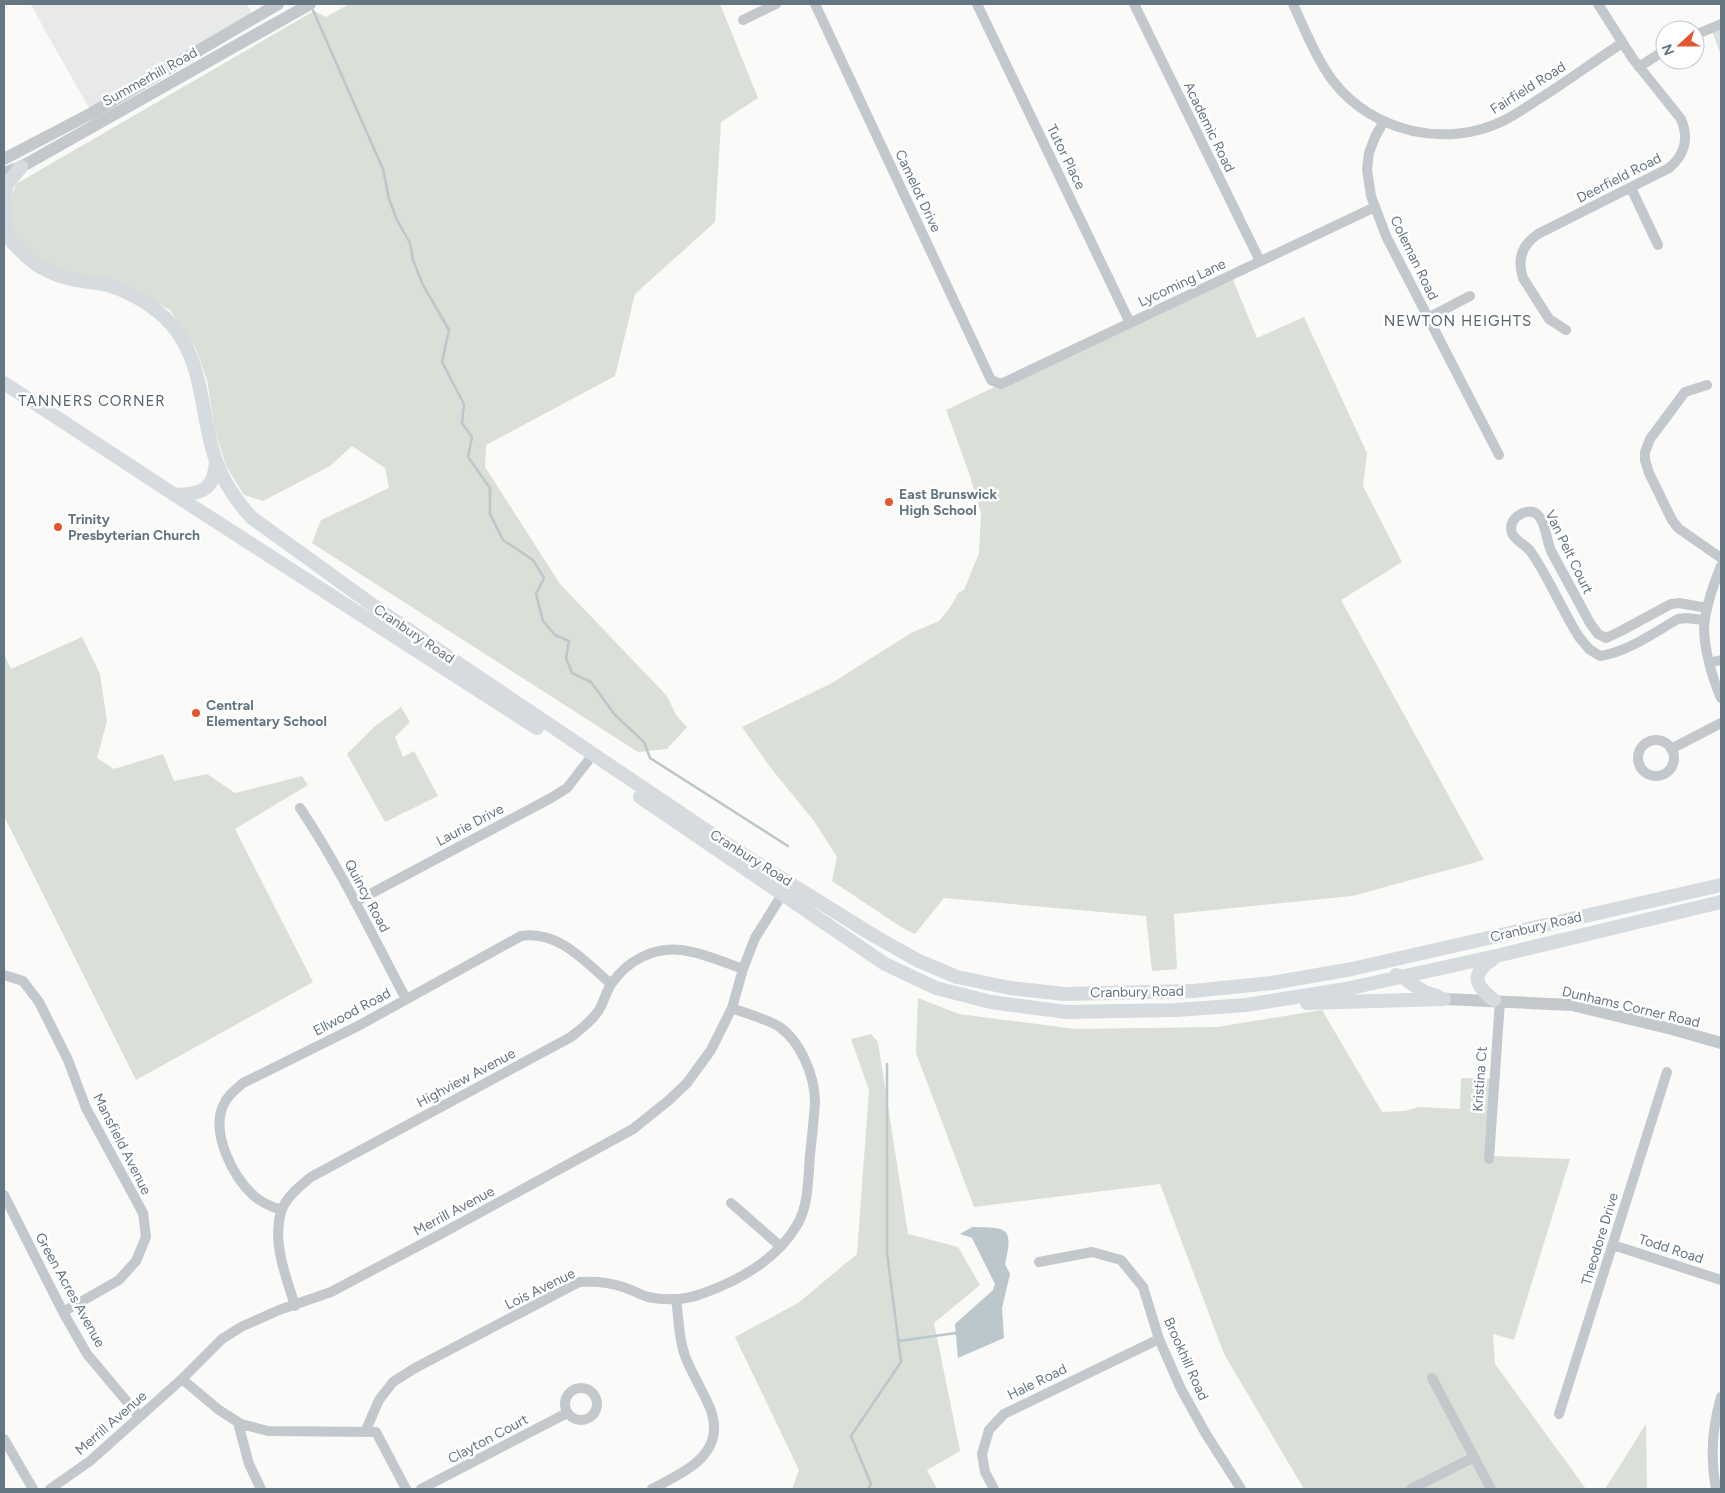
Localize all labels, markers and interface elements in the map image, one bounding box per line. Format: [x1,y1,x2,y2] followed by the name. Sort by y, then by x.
[1655,20,1705,70] north arrow
[1658,41,1678,58] text: N
[100,44,200,110] street label: Summerhill Road
[1487,58,1569,118] street label: Fairfield Road
[1180,79,1238,175] street label: Academic Road
[1043,122,1089,193] street label: Tutor Place
[891,147,945,235] street label: Camelot Drive
[1574,149,1664,207] street label: Deerfield Road
[1386,213,1442,303] street label: Coleman Road
[1136,255,1229,311] street label: Lycoming Lane
[1384,312,1532,330] district label: NEWTON HEIGHTS
[18,392,166,410] district label: TANNERS CORNER
[899,486,997,519] place label: East Brunswick High School
[883,496,895,508] marker: East Brunswick High School
[1541,507,1597,597] street label: Van Pelt Court
[68,511,200,544] place label: Trinity Presbyterian Church
[52,521,64,533] marker: Trinity Presbyterian Church
[370,601,458,667] street label: Cranbury Road
[206,697,327,730] place label: Central Elementary School
[190,707,202,719] marker: Central Elementary School
[433,800,507,850] street label: Laurie Drive
[707,826,795,890] street label: Cranbury Road
[341,857,393,935] street label: Quincy Road
[1488,908,1584,946] street label: Cranbury Road
[1090,983,1184,1001] street label: Cranbury Road
[1560,983,1702,1031] street label: Dunhams Corner Road
[310,984,394,1040] street label: Ellwood Road
[414,1045,519,1111] street label: Highview Avenue
[1469,1046,1491,1112] street label: Kristina Ct
[89,1090,155,1198] street label: Mansfield Avenue
[411,1182,498,1239] street label: Merrill Avenue
[1578,1190,1622,1287] street label: Theodore Drive
[31,1230,109,1351] street label: Green Acres Avenue
[1636,1231,1706,1267] street label: Todd Road
[502,1265,578,1313] street label: Lois Avenue
[1160,1315,1212,1403] street label: Brookhill Road
[1004,1360,1070,1404] street label: Hale Road
[72,1387,150,1459] street label: Merrill Avenue
[445,1411,531,1467] street label: Clayton Court

